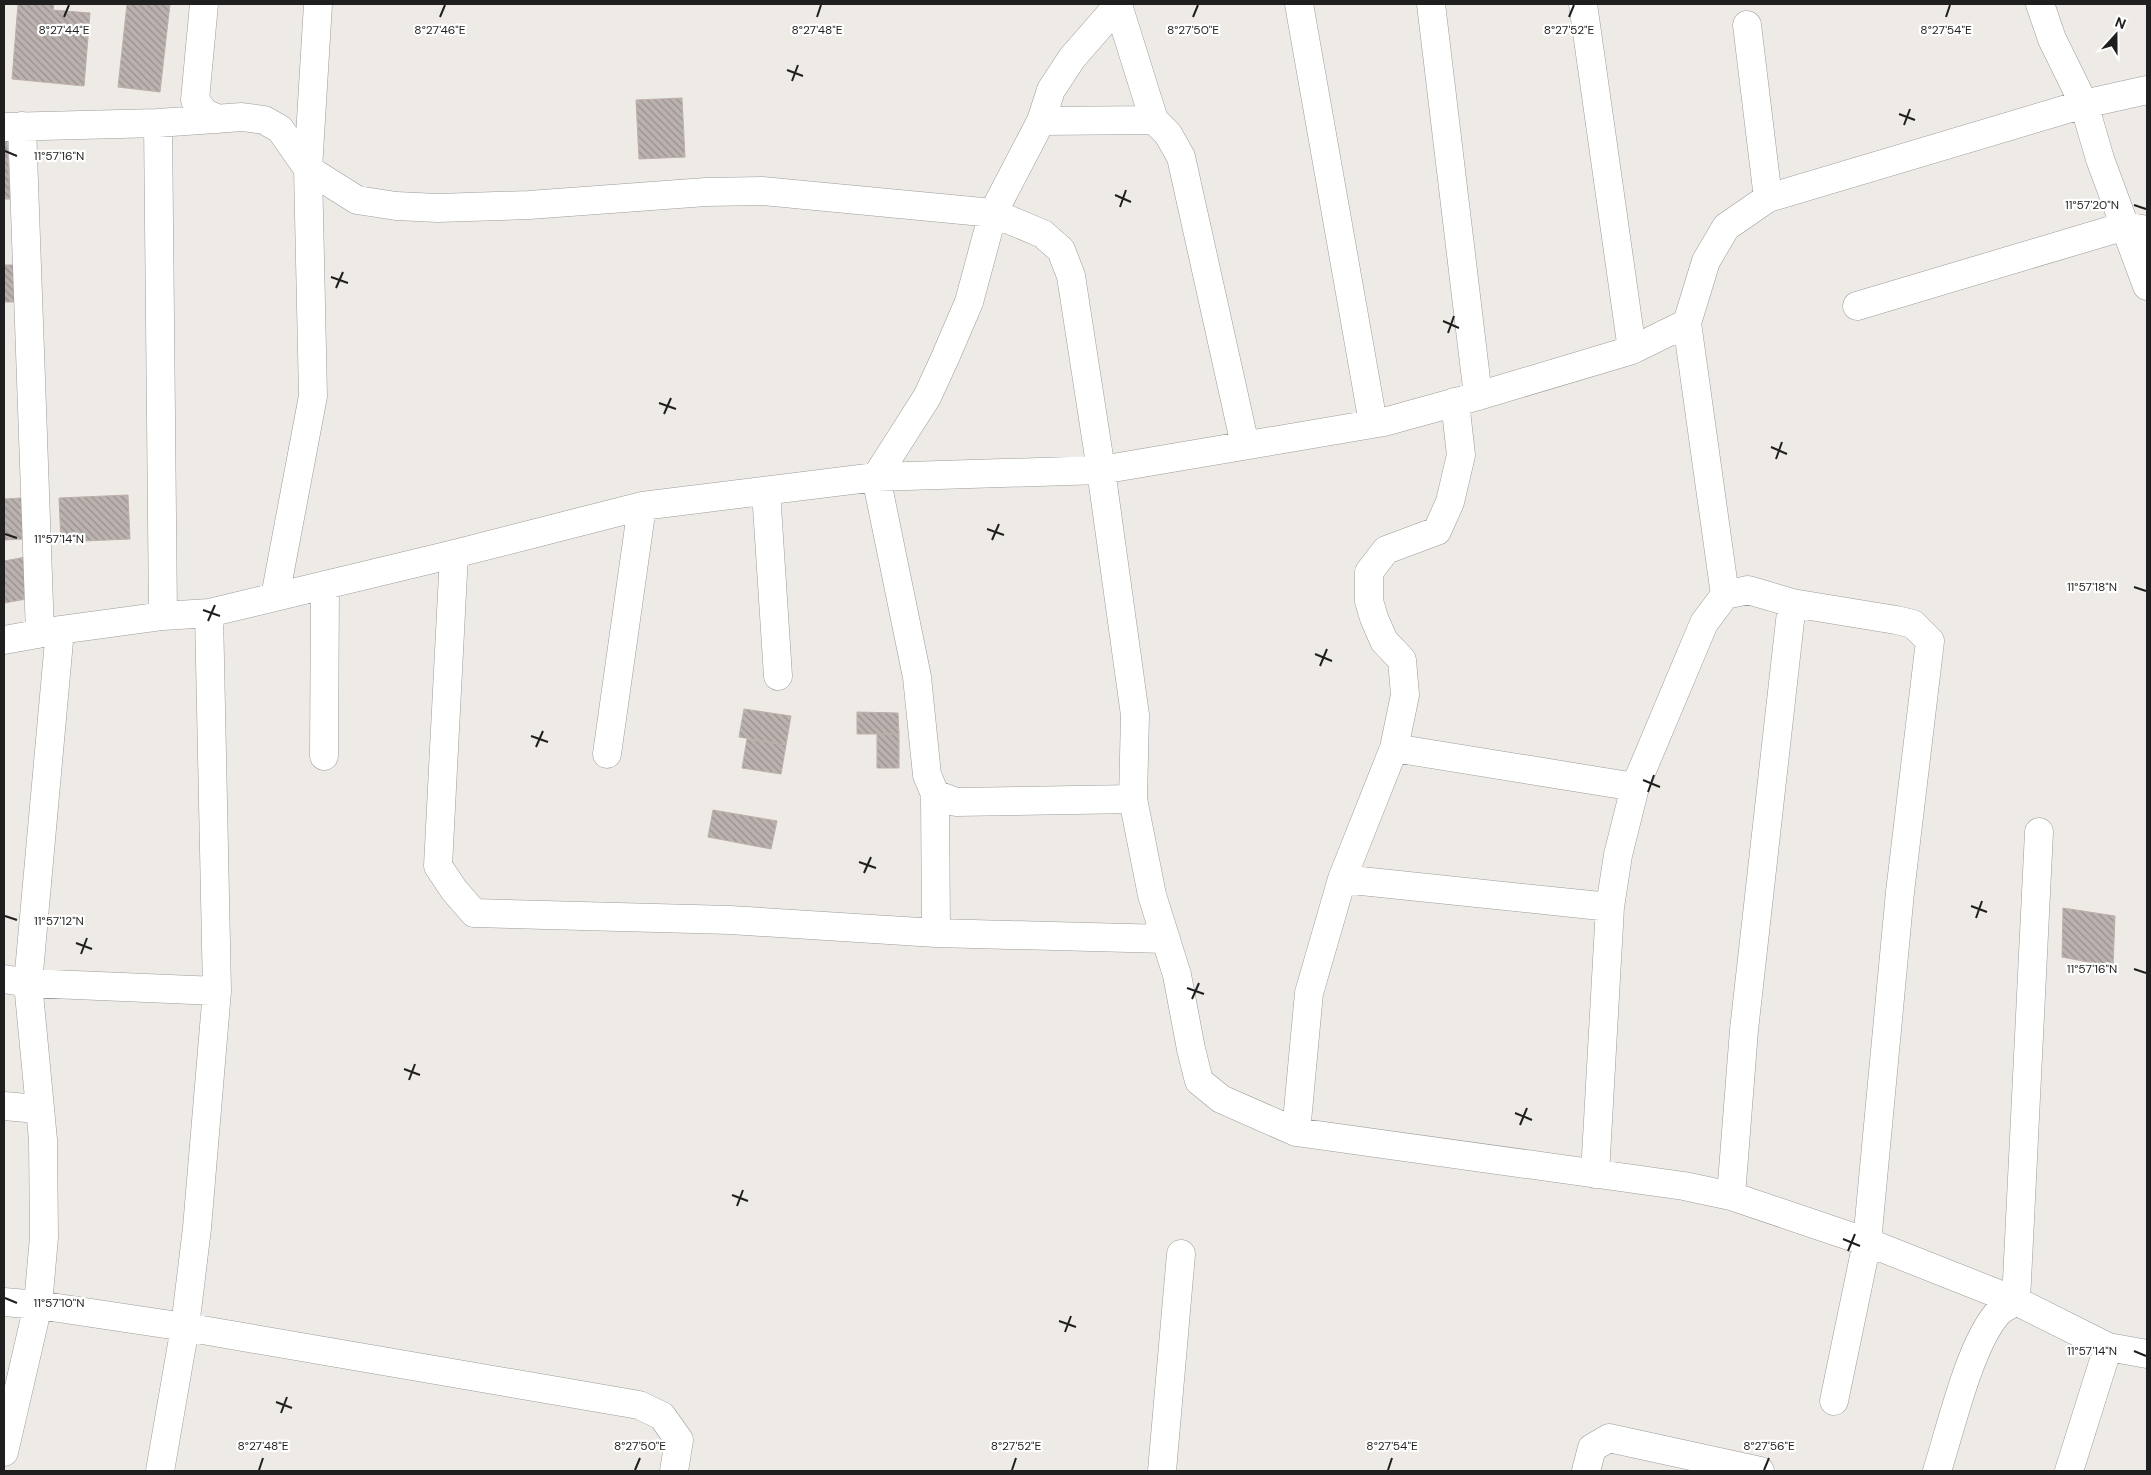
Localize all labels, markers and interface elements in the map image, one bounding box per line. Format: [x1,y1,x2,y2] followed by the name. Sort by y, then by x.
[2091,10,2141,60] north arrow
[2113,13,2129,33] text: N
[38,22,90,38] text: 8°27'44"E
[414,22,466,38] text: 8°27'46"E
[791,22,843,38] text: 8°27'48"E
[1167,22,1219,38] text: 8°27'50"E
[1544,22,1595,38] text: 8°27'52"E
[1920,22,1972,38] text: 8°27'54"E
[34,148,84,164] text: 11°57'16"N
[2065,197,2119,213] text: 11°57'20"N
[34,531,84,547] text: 11°57'14"N
[2067,579,2117,595] text: 11°57'18"N
[34,913,84,929] text: 11°57'12"N
[2067,961,2117,977] text: 11°57'16"N
[33,1295,85,1311] text: 11°57'10"N
[2067,1343,2117,1359] text: 11°57'14"N
[237,1438,289,1454] text: 8°27'48"E
[614,1438,666,1454] text: 8°27'50"E
[991,1438,1042,1454] text: 8°27'52"E
[1366,1438,1418,1454] text: 8°27'54"E
[1743,1438,1795,1454] text: 8°27'56"E

